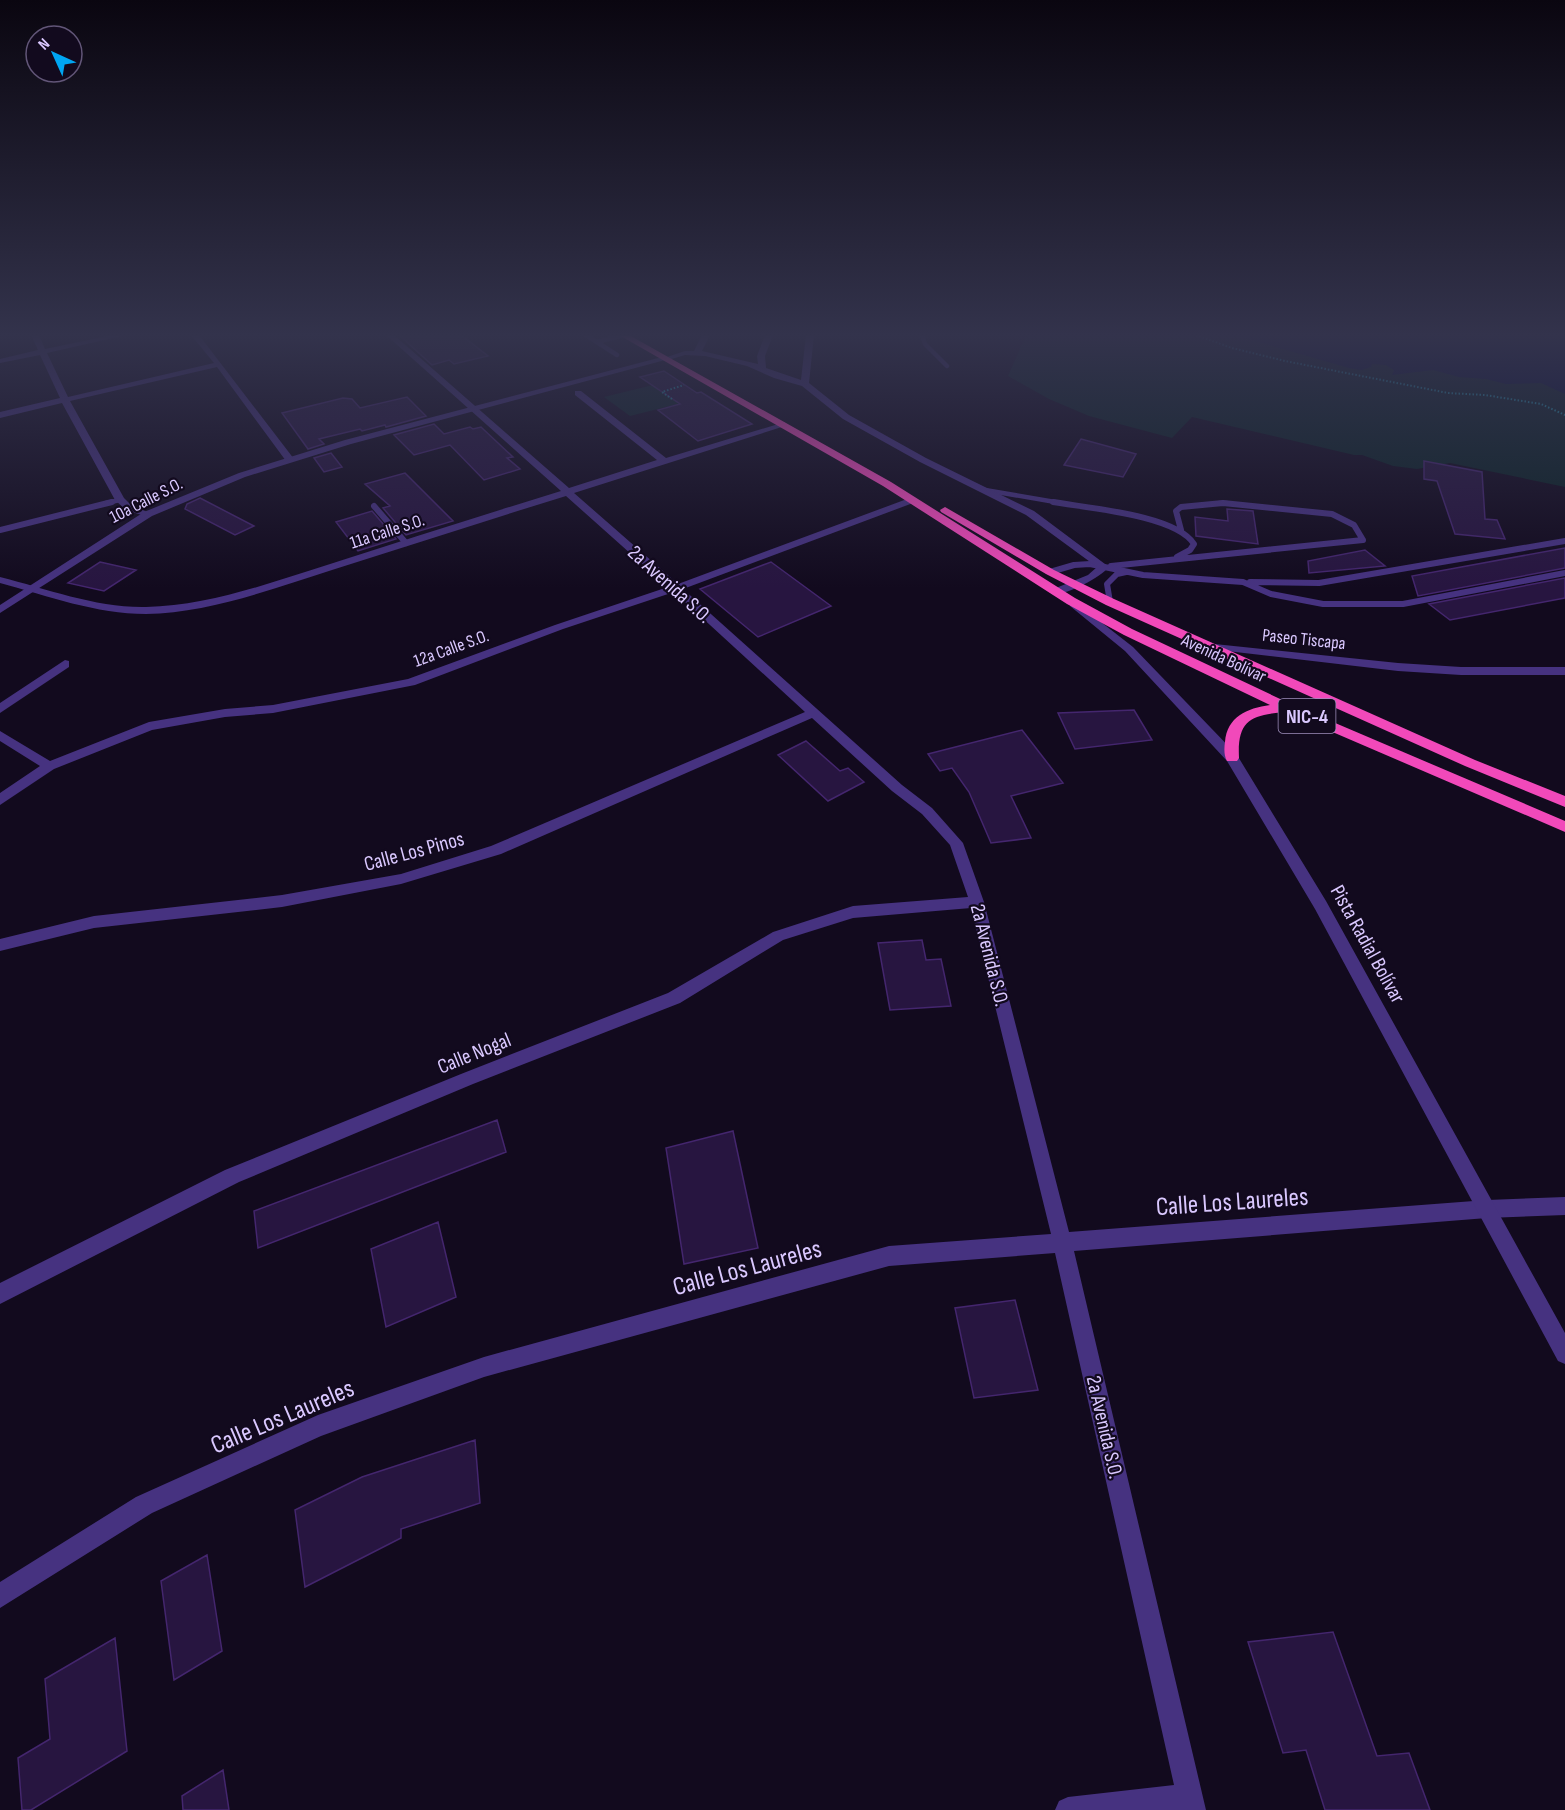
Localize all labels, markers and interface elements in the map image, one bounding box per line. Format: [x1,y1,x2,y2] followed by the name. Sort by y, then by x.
[24,24,84,84] north arrow
[35,35,54,54] text: N
[106,473,186,528] street label: 10a Calle S.O.
[347,510,427,553] street label: 11a Calle S.O.
[622,540,717,629] street label: 2a Avenida S.O.
[411,625,492,672] street label: 12a Calle S.O.
[1261,625,1347,654] street label: Paseo Tiscapa
[1177,629,1269,687] street label: Avenida Bolívar
[1278,699,1336,733] road number: NIC-4
[361,826,467,877] street label: Calle Los Pinos
[1325,881,1410,1008] street label: Pista Radial Bolívar
[965,901,1014,1009] street label: 2a Avenida S.O.
[434,1027,515,1079] street label: Calle Nogal
[1155,1182,1309,1223] street label: Calle Los Laureles
[670,1234,825,1303] street label: Calle Los Laureles
[206,1373,359,1461] street label: Calle Los Laureles
[1081,1373,1128,1481] street label: 2a Avenida S.O.

